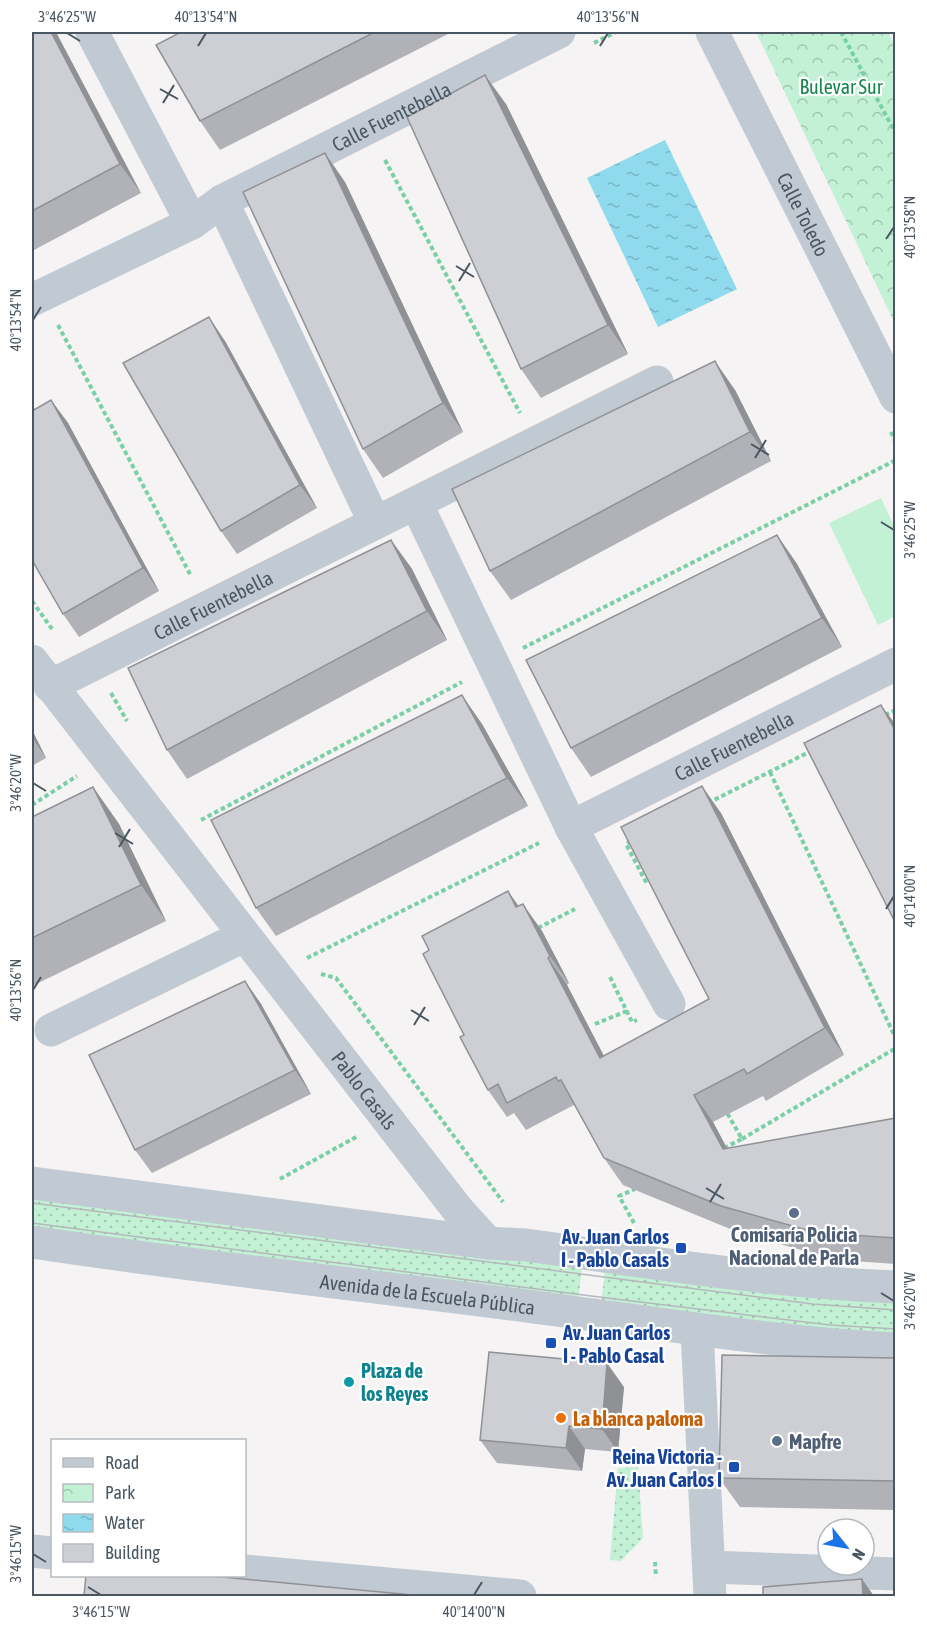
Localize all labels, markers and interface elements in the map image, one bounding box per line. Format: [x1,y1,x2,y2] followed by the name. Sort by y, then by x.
[38,8,96,25] text: 3°46'25"W
[175,8,237,25] text: 40°13'54"N
[577,8,639,25] text: 40°13'56"N
[799,75,884,98] park label: Bulevar Sur
[328,77,454,156] street label: Calle Fuentebella
[773,169,834,260] street label: Calle Toledo
[901,196,918,258] text: 40°13'58"N
[7,289,24,351] text: 40°13'54"N
[901,501,918,559] text: 3°46'25"W
[149,565,276,644] street label: Calle Fuentebella
[670,706,797,785] street label: Calle Fuentebella
[7,754,24,812] text: 3°46'20"W
[901,865,918,927] text: 40°14'00"N
[7,959,24,1021] text: 40°13'56"N
[327,1046,402,1134] street label: Pablo Casals
[787,1206,801,1220] marker: Comisaría Policia Nacional de Parla
[729,1223,859,1269] place label: Comisaría Policia Nacional de Parla
[561,1225,669,1271] place label: Av. Juan Carlos I - Pablo Casals
[674,1241,688,1255] marker: Av. Juan Carlos I - Pablo Casals
[319,1269,536,1319] street label: Avenida de la Escuela Pública
[901,1272,918,1330] text: 3°46'20"W
[562,1321,670,1367] place label: Av. Juan Carlos I - Pablo Casal
[544,1336,558,1350] marker: Av. Juan Carlos I - Pablo Casal
[361,1359,428,1405] place label: Plaza de los Reyes
[342,1375,356,1389] marker: Plaza de los Reyes
[573,1407,703,1430] place label: La blanca paloma
[554,1411,568,1425] marker: La blanca paloma
[789,1430,842,1453] place label: Mapfre
[770,1434,784,1448] marker: Mapfre
[51,1439,246,1577] legend
[606,1445,722,1491] place label: Reina Victoria - Av. Juan Carlos I
[105,1452,139,1473] text: Road
[727,1460,741,1474] marker: Reina Victoria - Av. Juan Carlos I
[105,1482,135,1503] text: Park
[105,1512,145,1533] text: Water
[816,1517,876,1577] north arrow
[7,1525,24,1583] text: 3°46'15"W
[105,1542,160,1563] text: Building
[849,1546,869,1563] text: N
[72,1603,130,1620] text: 3°46'15"W
[443,1603,505,1620] text: 40°14'00"N

